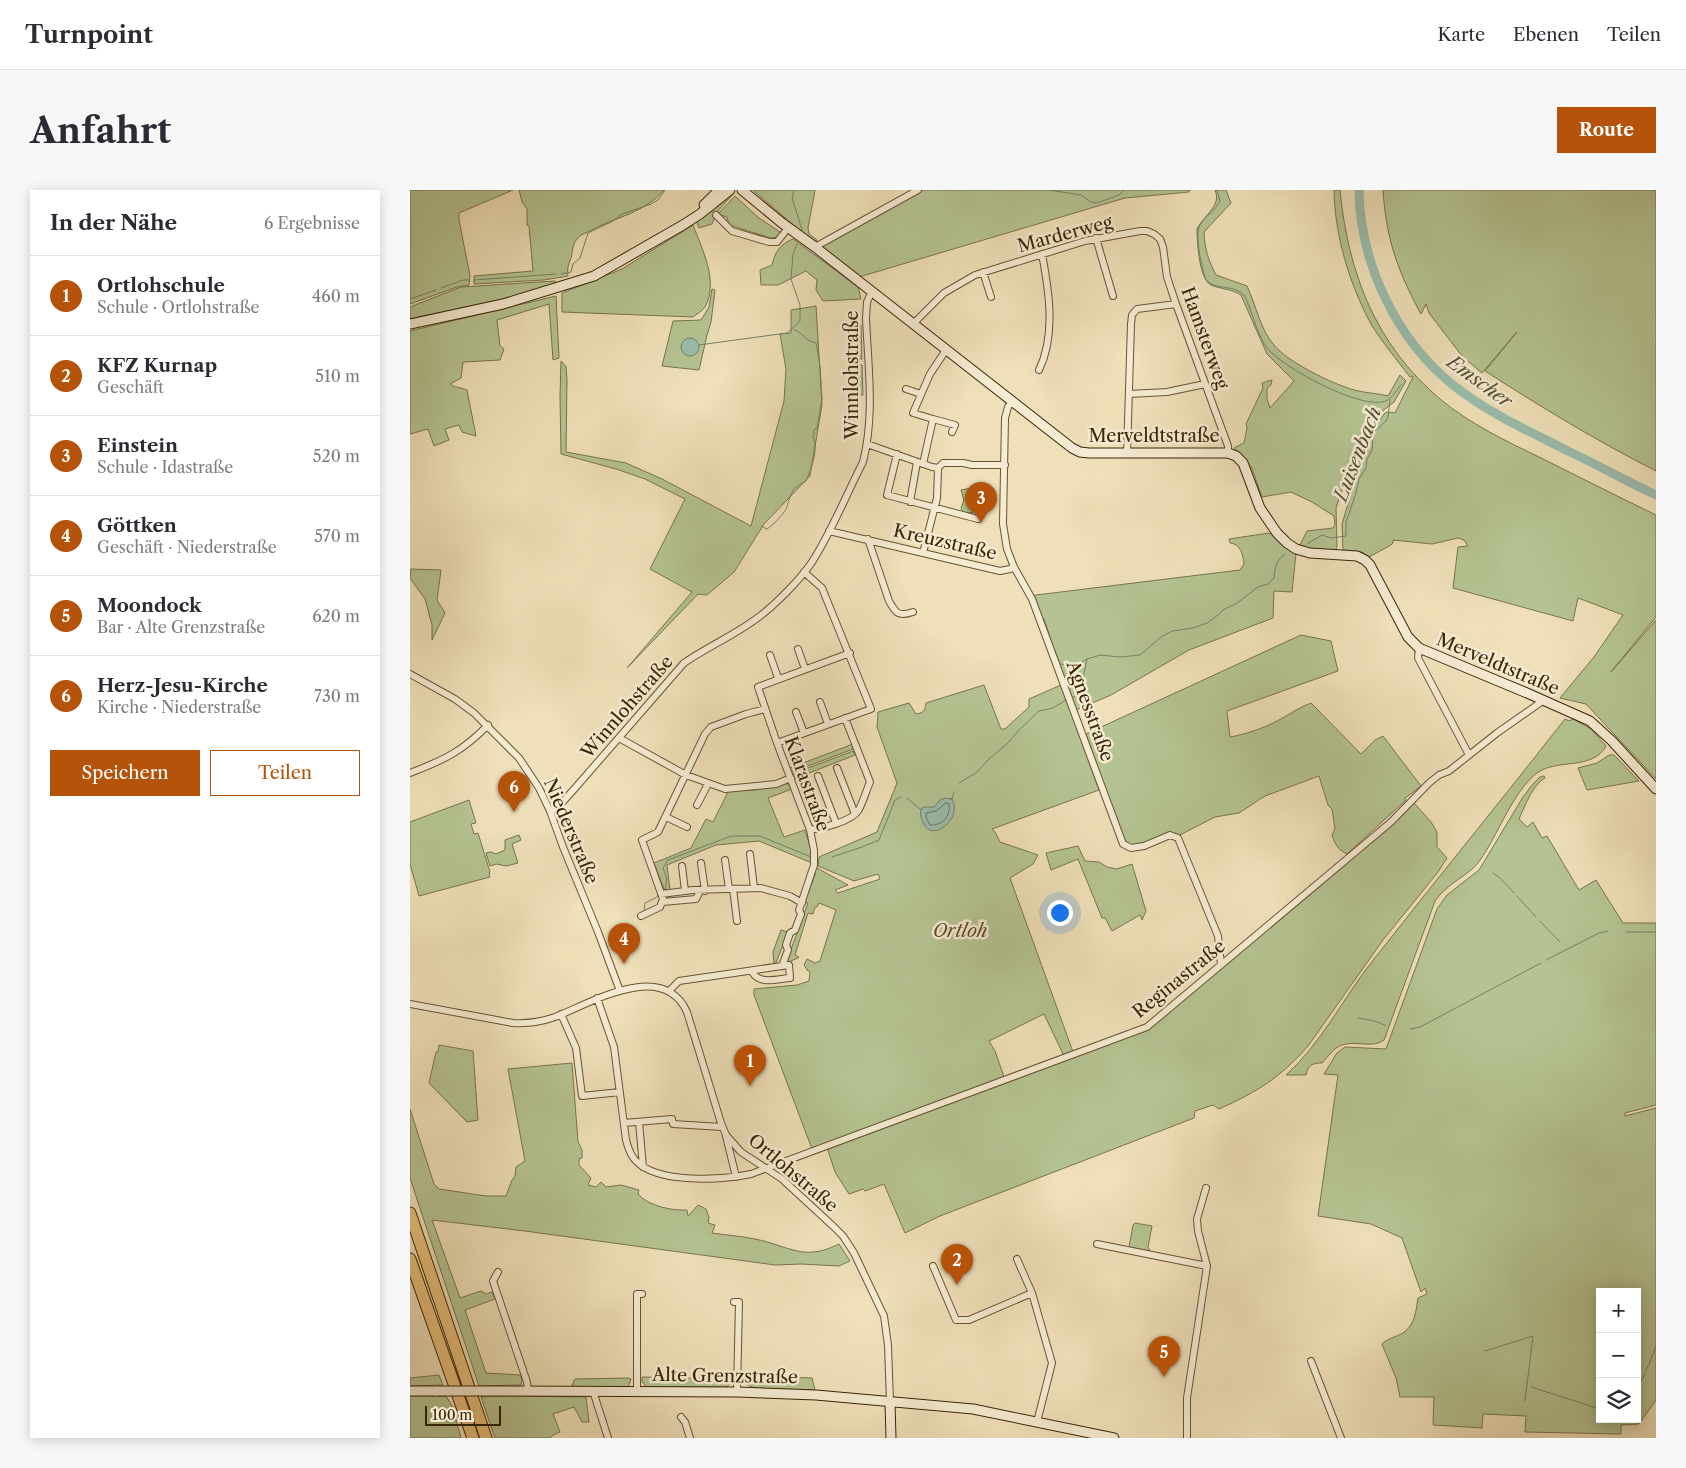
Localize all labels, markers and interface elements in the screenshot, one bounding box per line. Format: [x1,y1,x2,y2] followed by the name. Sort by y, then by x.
[25,20,153,49] text: Turnpoint
[1437,24,1485,46] text: Karte
[1513,24,1579,46] text: Ebenen
[1607,24,1661,46] text: Teilen
[1557,107,1656,153] button: Route
[30,109,171,152] text: Anfahrt
[50,210,177,235] text: In der Nähe
[1015,211,1115,257] street label: Marderweg
[264,213,360,233] text: 6 Ergebnisse
[97,274,225,297] text: Ortlohschule
[1176,284,1234,393] street label: Hamsterweg
[62,286,70,306] text: 1
[312,286,360,306] text: 460 m
[97,297,260,317] text: Schule · Ortlohstraße
[841,310,863,441] street label: Winnlohstraße
[1441,349,1518,413] water label: Emscher
[97,354,217,377] text: KFZ Kurnap
[61,366,71,386] text: 2
[315,366,360,386] text: 510 m
[97,377,164,397] text: Geschäft
[1328,404,1386,506] water label: Luisenbach
[1088,425,1220,447] street label: Merveldtstraße
[97,434,178,457] text: Einstein
[61,446,71,466] text: 3
[313,446,360,466] text: 520 m
[97,457,233,477] text: Schule · Idastraße
[965,482,997,523] pin: 3
[97,514,177,537] text: Göttken
[891,519,999,565] street label: Kreuzstraße
[61,526,71,546] text: 4
[314,526,360,546] text: 570 m
[97,537,277,557] text: Geschäft · Niederstraße
[97,594,202,617] text: Moondock
[62,606,70,626] text: 5
[312,606,360,626] text: 620 m
[97,617,265,637] text: Bar · Alte Grenzstraße
[1433,628,1563,700] street label: Merveldtstraße
[576,651,678,764] street label: Winnlohstraße
[1061,657,1118,764] street label: Agnesstraße
[97,674,268,697] text: Herz-Jesu-Kirche
[61,686,71,706] text: 6
[314,686,360,706] text: 730 m
[97,697,261,717] text: Kirche · Niederstraße
[780,733,834,835] street label: Klarastraße
[50,750,200,796] button: Speichern
[210,750,360,796] button: Teilen
[498,771,530,812] pin: 6
[539,775,603,887] street label: Niederstraße
[1047,900,1073,926] your location
[933,920,987,942] park label: Ortloh
[608,923,640,964] pin: 4
[1128,935,1230,1023] street label: Reginastraße
[734,1045,766,1086] pin: 1
[744,1129,842,1217] street label: Ortlohstraße
[941,1244,973,1285] pin: 2
[1596,1288,1641,1423] map controls
[1596,1288,1641,1333] button: +
[1596,1333,1641,1378] button: −
[1148,1336,1180,1377] pin: 5
[651,1364,798,1388] street label: Alte Grenzstraße
[1596,1378,1641,1423] button: layers
[425,1403,501,1426] scale bar
[432,1406,472,1424] text: 100 m

